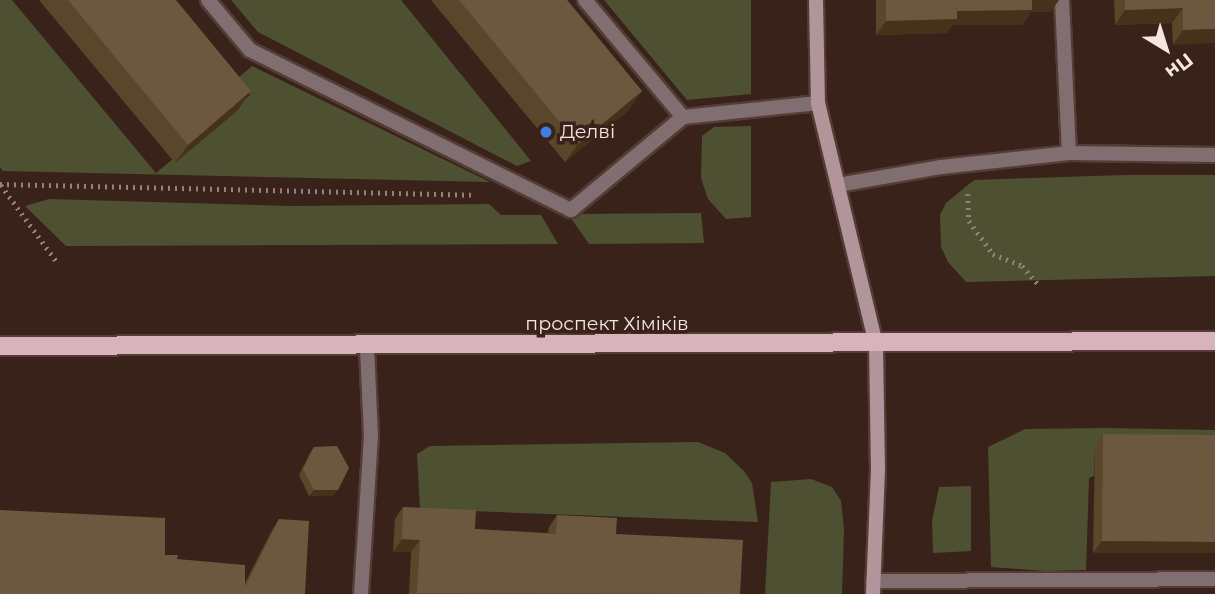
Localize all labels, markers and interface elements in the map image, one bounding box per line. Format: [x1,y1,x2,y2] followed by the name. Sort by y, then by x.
[1131,14,1201,84] north arrow
[1161,48,1198,84] text: Пн
[560,121,615,143] place label: Делві
[538,124,554,140] marker: Делві
[525,313,689,335] street label: проспект Хіміків

